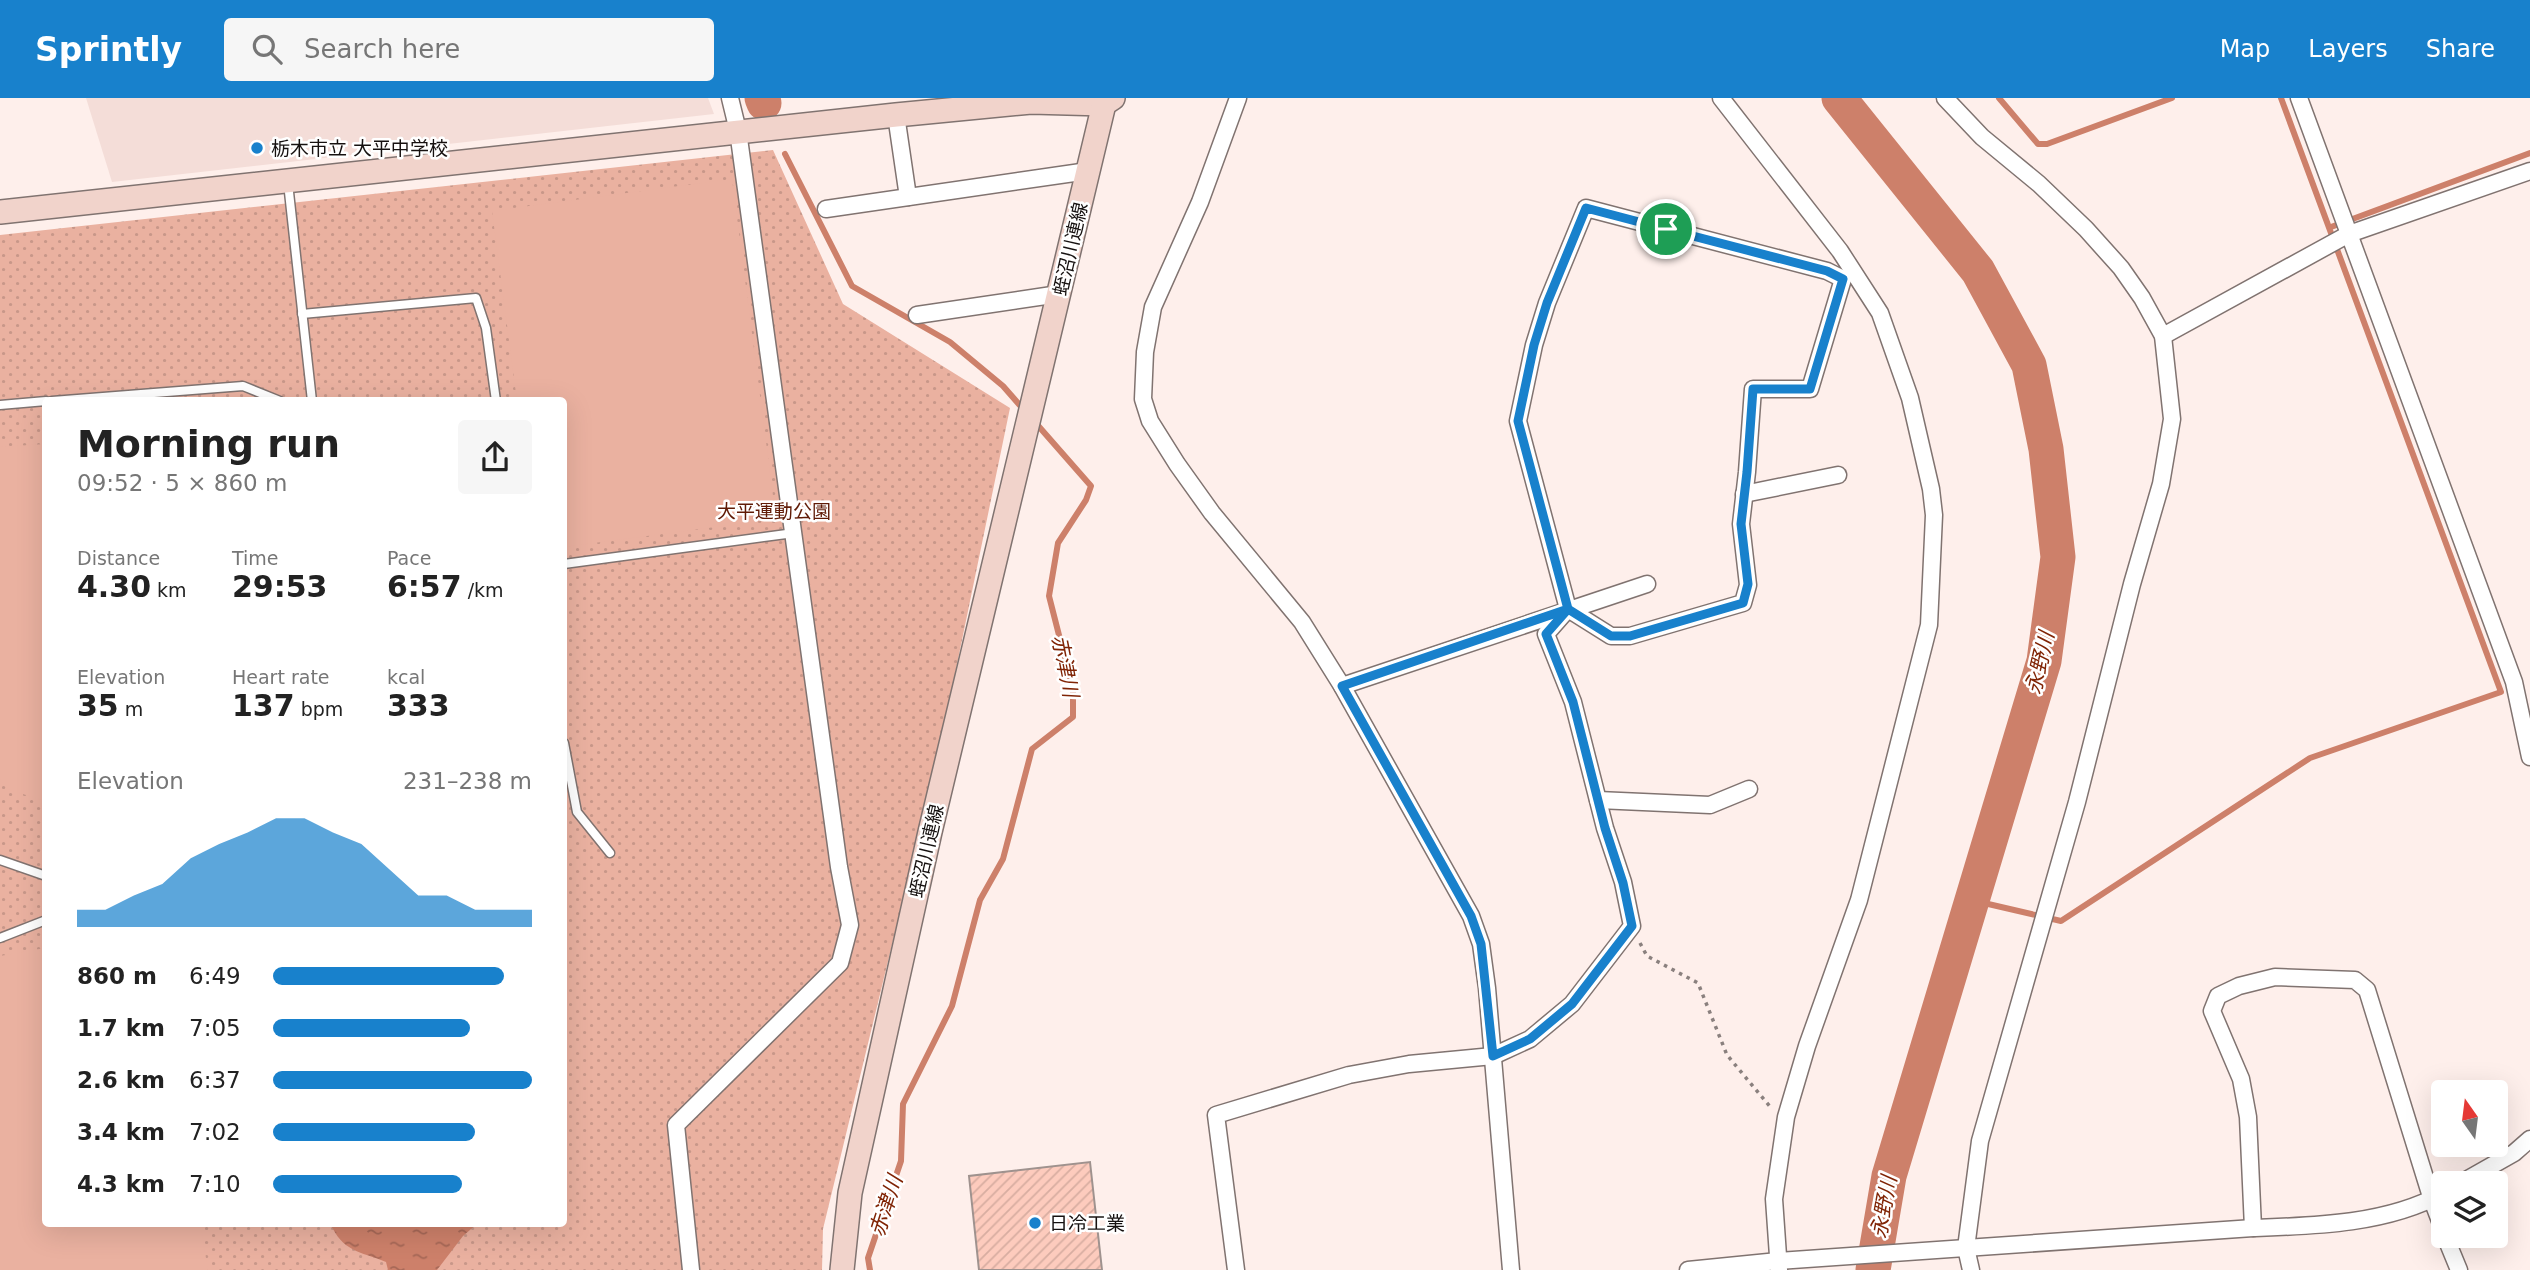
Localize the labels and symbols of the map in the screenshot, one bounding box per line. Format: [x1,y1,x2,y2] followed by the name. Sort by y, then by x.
[271,137,448,159] place label: 栃木市立 大平中学校
[249,140,265,156] marker: 栃木市立 大平中学校
[1636,199,1696,259] pin
[1049,200,1091,298] street label: 蛭沼川連線
[717,500,831,522] park label: 大平運動公園
[2021,628,2059,696] water label: 永野川
[1047,633,1083,701] water label: 赤津川
[905,802,947,900] street label: 蛭沼川連線
[2431,1080,2508,1157] north arrow
[865,1170,908,1240] water label: 赤津川
[1867,1172,1902,1240] water label: 永野川
[1049,1212,1125,1234] place label: 日冷工業
[1027,1215,1043,1231] marker: 日冷工業

